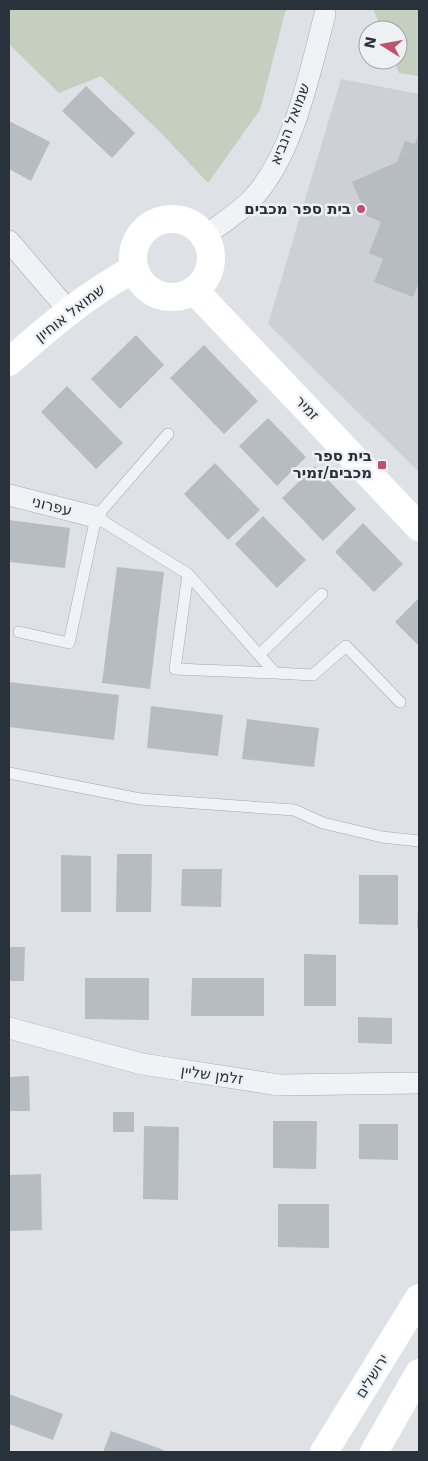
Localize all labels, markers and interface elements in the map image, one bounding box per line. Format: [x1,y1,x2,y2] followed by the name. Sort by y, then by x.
[358,20,408,70] north arrow
[361,35,379,50] text: N
[266,81,314,167] street label: שמואל הנביא
[244,200,351,218] place label: בית ספר מכבים
[355,203,367,215] marker: בית ספר מכבים
[31,280,109,346] street label: שמואל אוחיון
[291,392,323,424] street label: זמיר
[293,447,372,482] place label: בית ספר מכבים/זמיר
[376,459,388,471] marker: בית ספר מכבים/זמיר
[30,492,74,520] street label: עפרוני
[180,1062,244,1088] street label: זלמן שליין
[352,1351,392,1401] street label: ירושלים

